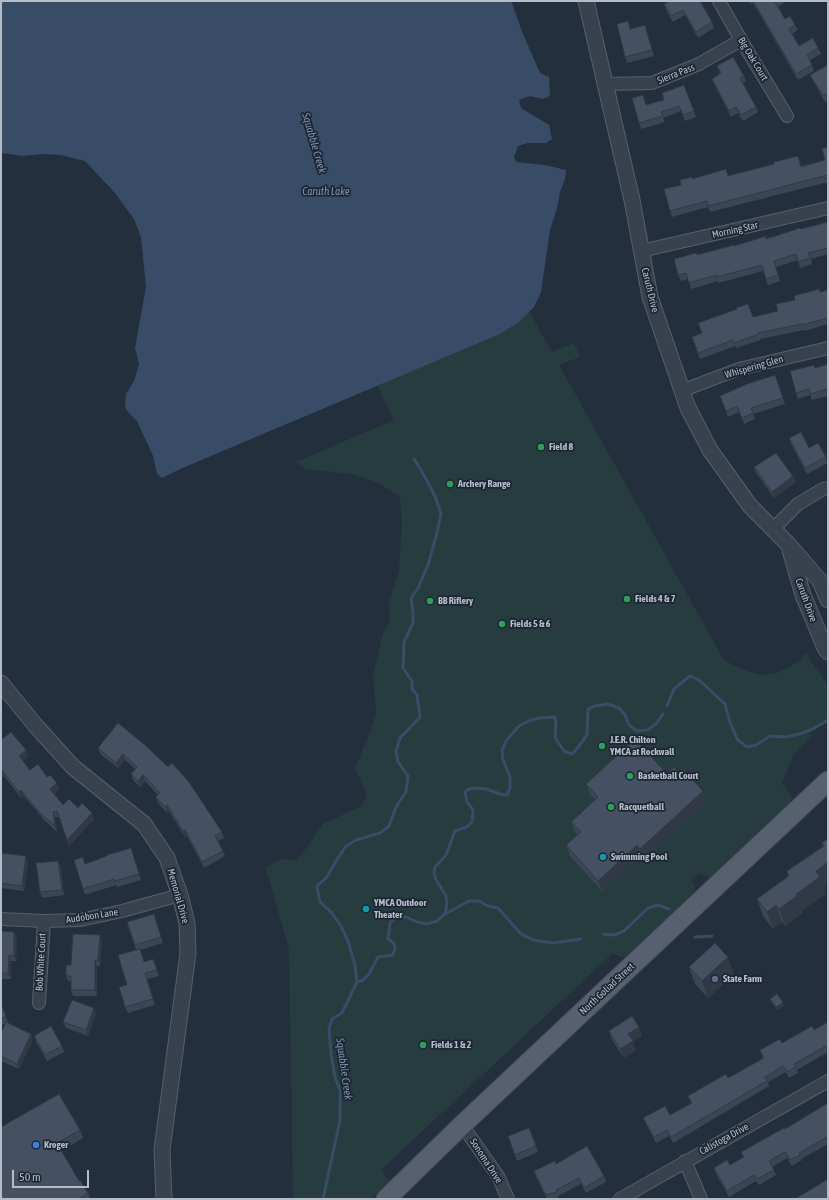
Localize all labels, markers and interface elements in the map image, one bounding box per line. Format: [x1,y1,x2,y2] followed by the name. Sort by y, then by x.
[735,35,771,83] street label: Big Oak Court
[656,61,696,87] street label: Sierra Pass
[299,111,329,175] water label: Squabble Creek
[302,185,350,199] water label: Caruth Lake
[711,219,759,241] street label: Morning Star
[639,267,661,313] street label: Caruth Drive
[723,353,785,381] street label: Whispering Glen
[549,441,573,453] place label: Field 8
[536,442,546,452] marker: Field 8
[458,478,511,490] place label: Archery Range
[445,479,455,489] marker: Archery Range
[793,577,819,623] street label: Caruth Drive
[635,593,675,605] place label: Fields 4 & 7
[622,594,632,604] marker: Fields 4 & 7
[438,595,473,607] place label: BB Riflery
[425,596,435,606] marker: BB Riflery
[510,618,550,630] place label: Fields 5 & 6
[497,619,507,629] marker: Fields 5 & 6
[610,734,674,758] place label: J.E.R. Chilton YMCA at Rockwall
[597,741,607,751] marker: J.E.R. Chilton YMCA at Rockwall
[638,770,698,782] place label: Basketball Court
[625,771,635,781] marker: Basketball Court
[619,801,664,813] place label: Racquetball
[606,802,616,812] marker: Racquetball
[611,851,667,863] place label: Swimming Pool
[598,852,608,862] marker: Swimming Pool
[164,867,192,925] street label: Memorial Drive
[374,897,426,920] place label: YMCA Outdoor Theater
[361,904,371,914] marker: YMCA Outdoor Theater
[65,906,119,926] street label: Audobon Lane
[33,933,49,991] street label: Bob White Court
[577,961,637,1017] street label: North Goliad Street
[723,973,762,985] place label: State Farm
[710,974,720,984] marker: State Farm
[333,1037,355,1101] water label: Squabble Creek
[431,1039,471,1051] place label: Fields 1 & 2
[418,1040,428,1050] marker: Fields 1 & 2
[697,1121,751,1157] street label: Calistoga Drive
[467,1136,505,1186] street label: Sonoma Drive
[44,1139,68,1151] place label: Kroger
[31,1140,41,1150] marker: Kroger
[14,1162,91,1188] scale bar
[19,1170,41,1184] text: 50 m

